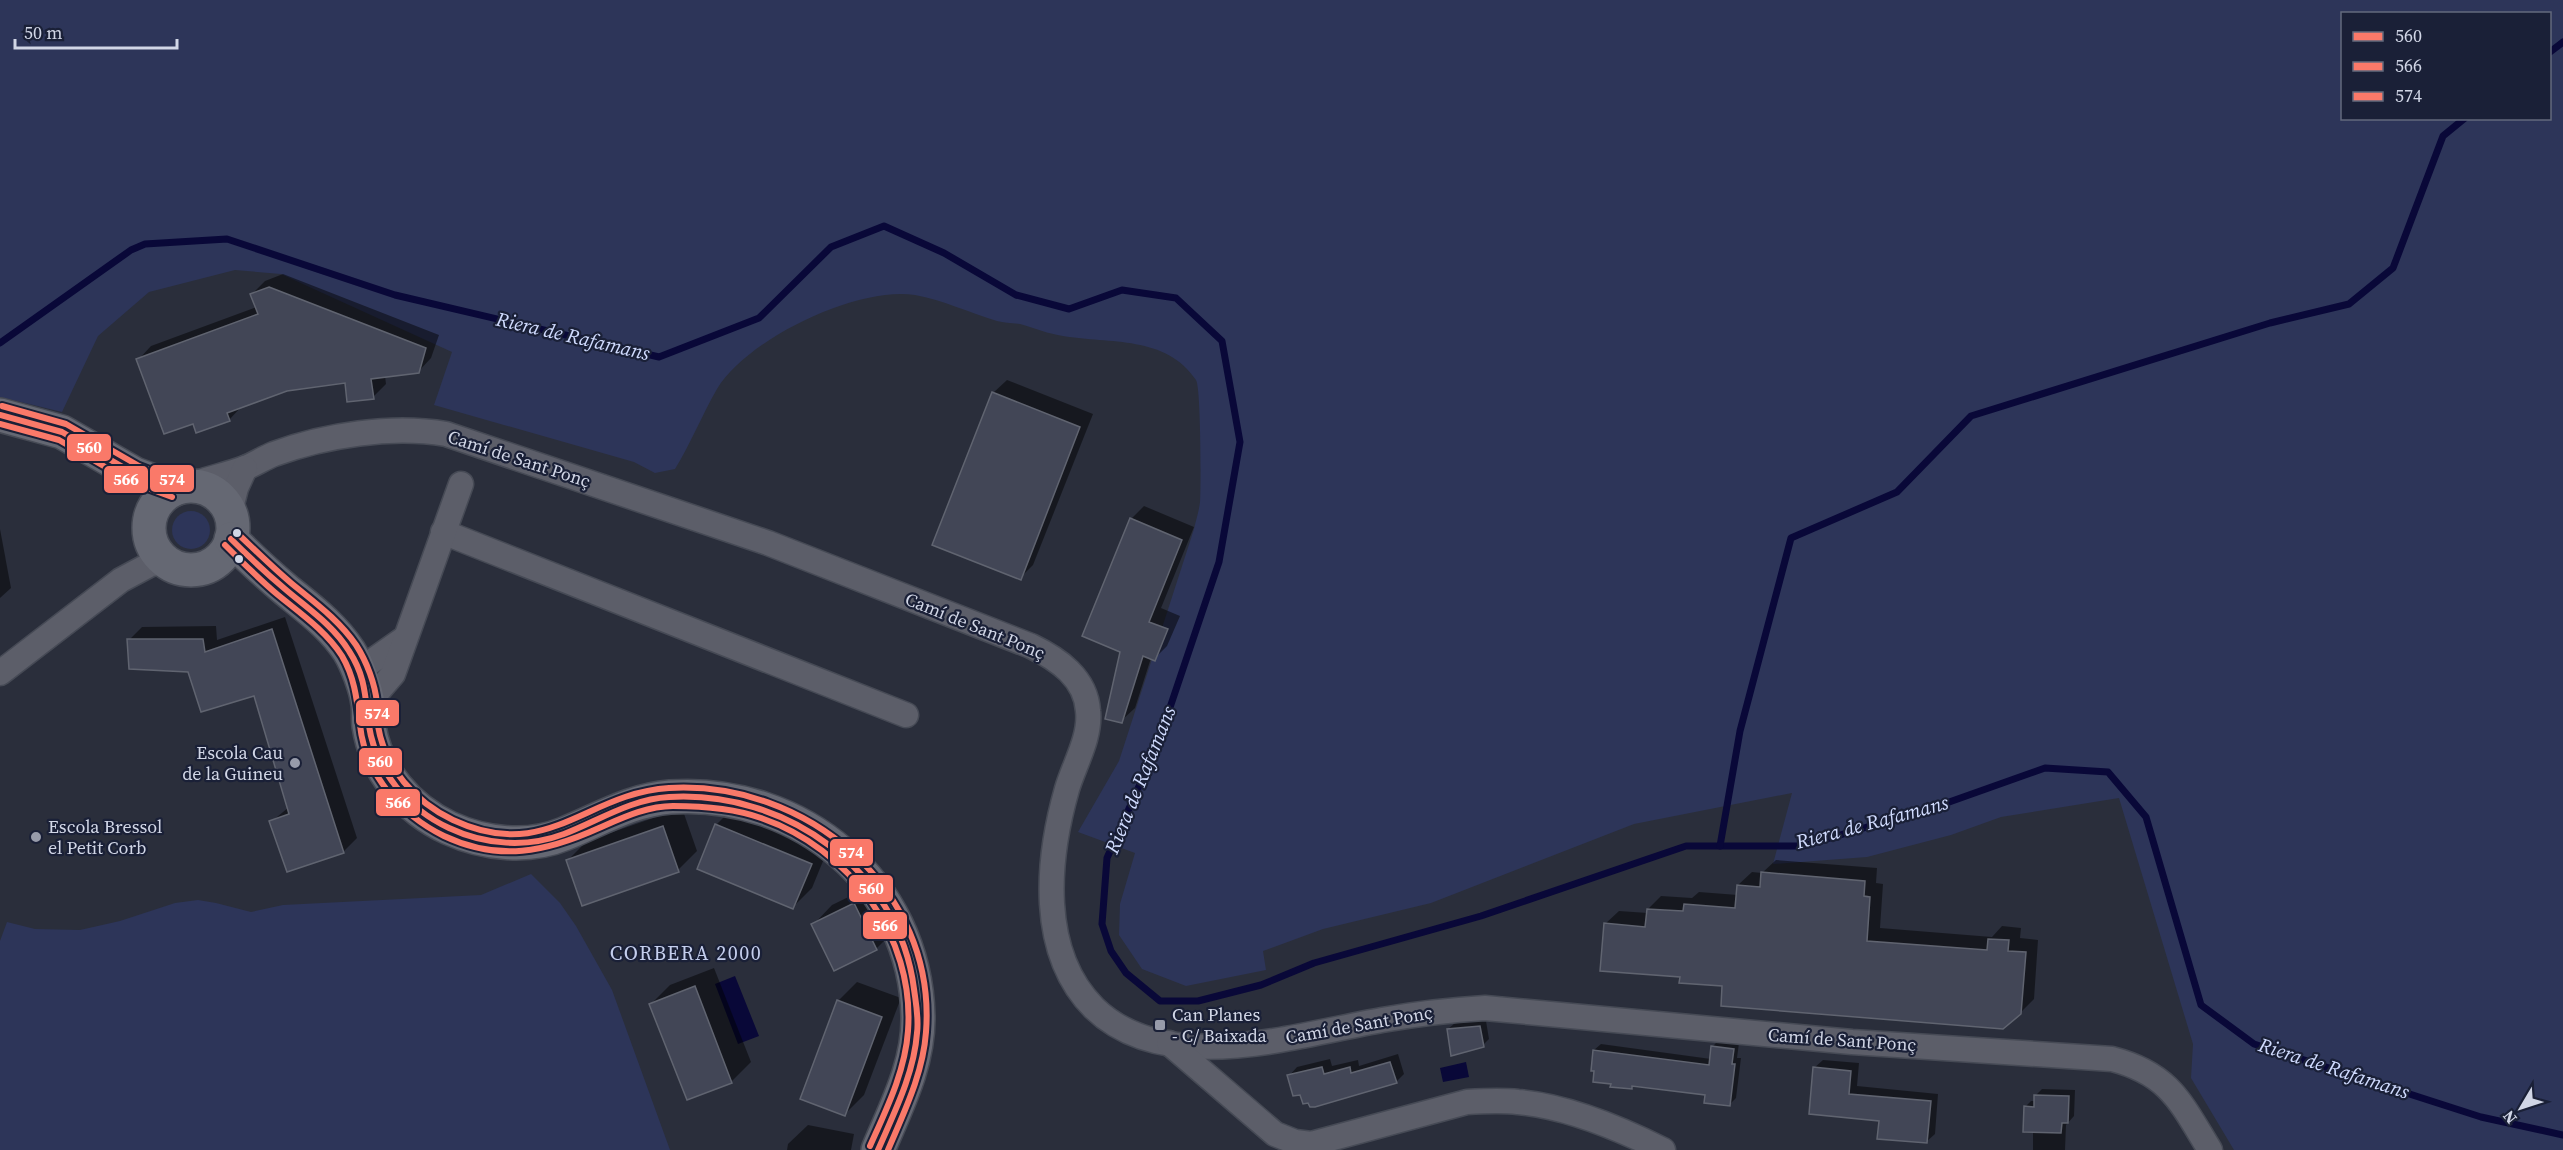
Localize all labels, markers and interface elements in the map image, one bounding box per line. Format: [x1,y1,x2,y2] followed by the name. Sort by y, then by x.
[15,12,177,50] scale bar
[2341,12,2551,120] legend
[24,20,62,45] text: 50 m
[2395,23,2422,48] text: 560
[2395,53,2422,78] text: 566
[2395,83,2422,108] text: 574
[492,304,653,367] water label: Riera de Rafamans
[445,424,594,493] street label: Camí de Sant Ponç
[66,433,112,462] line badge: 560
[76,436,102,458] text: 560
[149,464,195,493] line badge: 574
[103,465,149,494] line badge: 566
[113,468,139,490] text: 566
[159,468,185,490] text: 574
[231,527,243,539] unlabelled marker
[233,553,245,565] unlabelled marker
[902,586,1049,665] street label: Camí de Sant Ponç
[355,699,400,727] line badge: 574
[1097,701,1183,859] water label: Riera de Rafamans
[364,702,390,724] text: 574
[182,740,283,786] place label: Escola Cau de la Guineu
[358,747,403,776] line badge: 560
[367,750,393,772] text: 560
[288,756,302,770] marker: Escola Cau de la Guineu
[375,788,421,817] line badge: 566
[1792,788,1952,856] water label: Riera de Rafamans
[385,791,411,813] text: 566
[48,814,162,860] place label: Escola Bressol el Petit Corb
[29,830,43,844] marker: Escola Bressol el Petit Corb
[829,838,874,867] line badge: 574
[838,841,864,863] text: 574
[848,874,894,903] line badge: 560
[858,877,884,899] text: 560
[862,911,908,940] line badge: 566
[872,914,898,936] text: 566
[610,939,762,967] district label: CORBERA 2000
[1283,999,1435,1050] street label: Camí de Sant Ponç
[1172,1002,1268,1048] place label: Can Planes - C/ Baixada
[1153,1018,1167,1032] marker: Can Planes - C/ Baixada
[1767,1022,1917,1057] street label: Camí de Sant Ponç
[2254,1030,2414,1106] water label: Riera de Rafamans
[2491,1078,2551,1138] north arrow
[2497,1106,2522,1129] text: N

